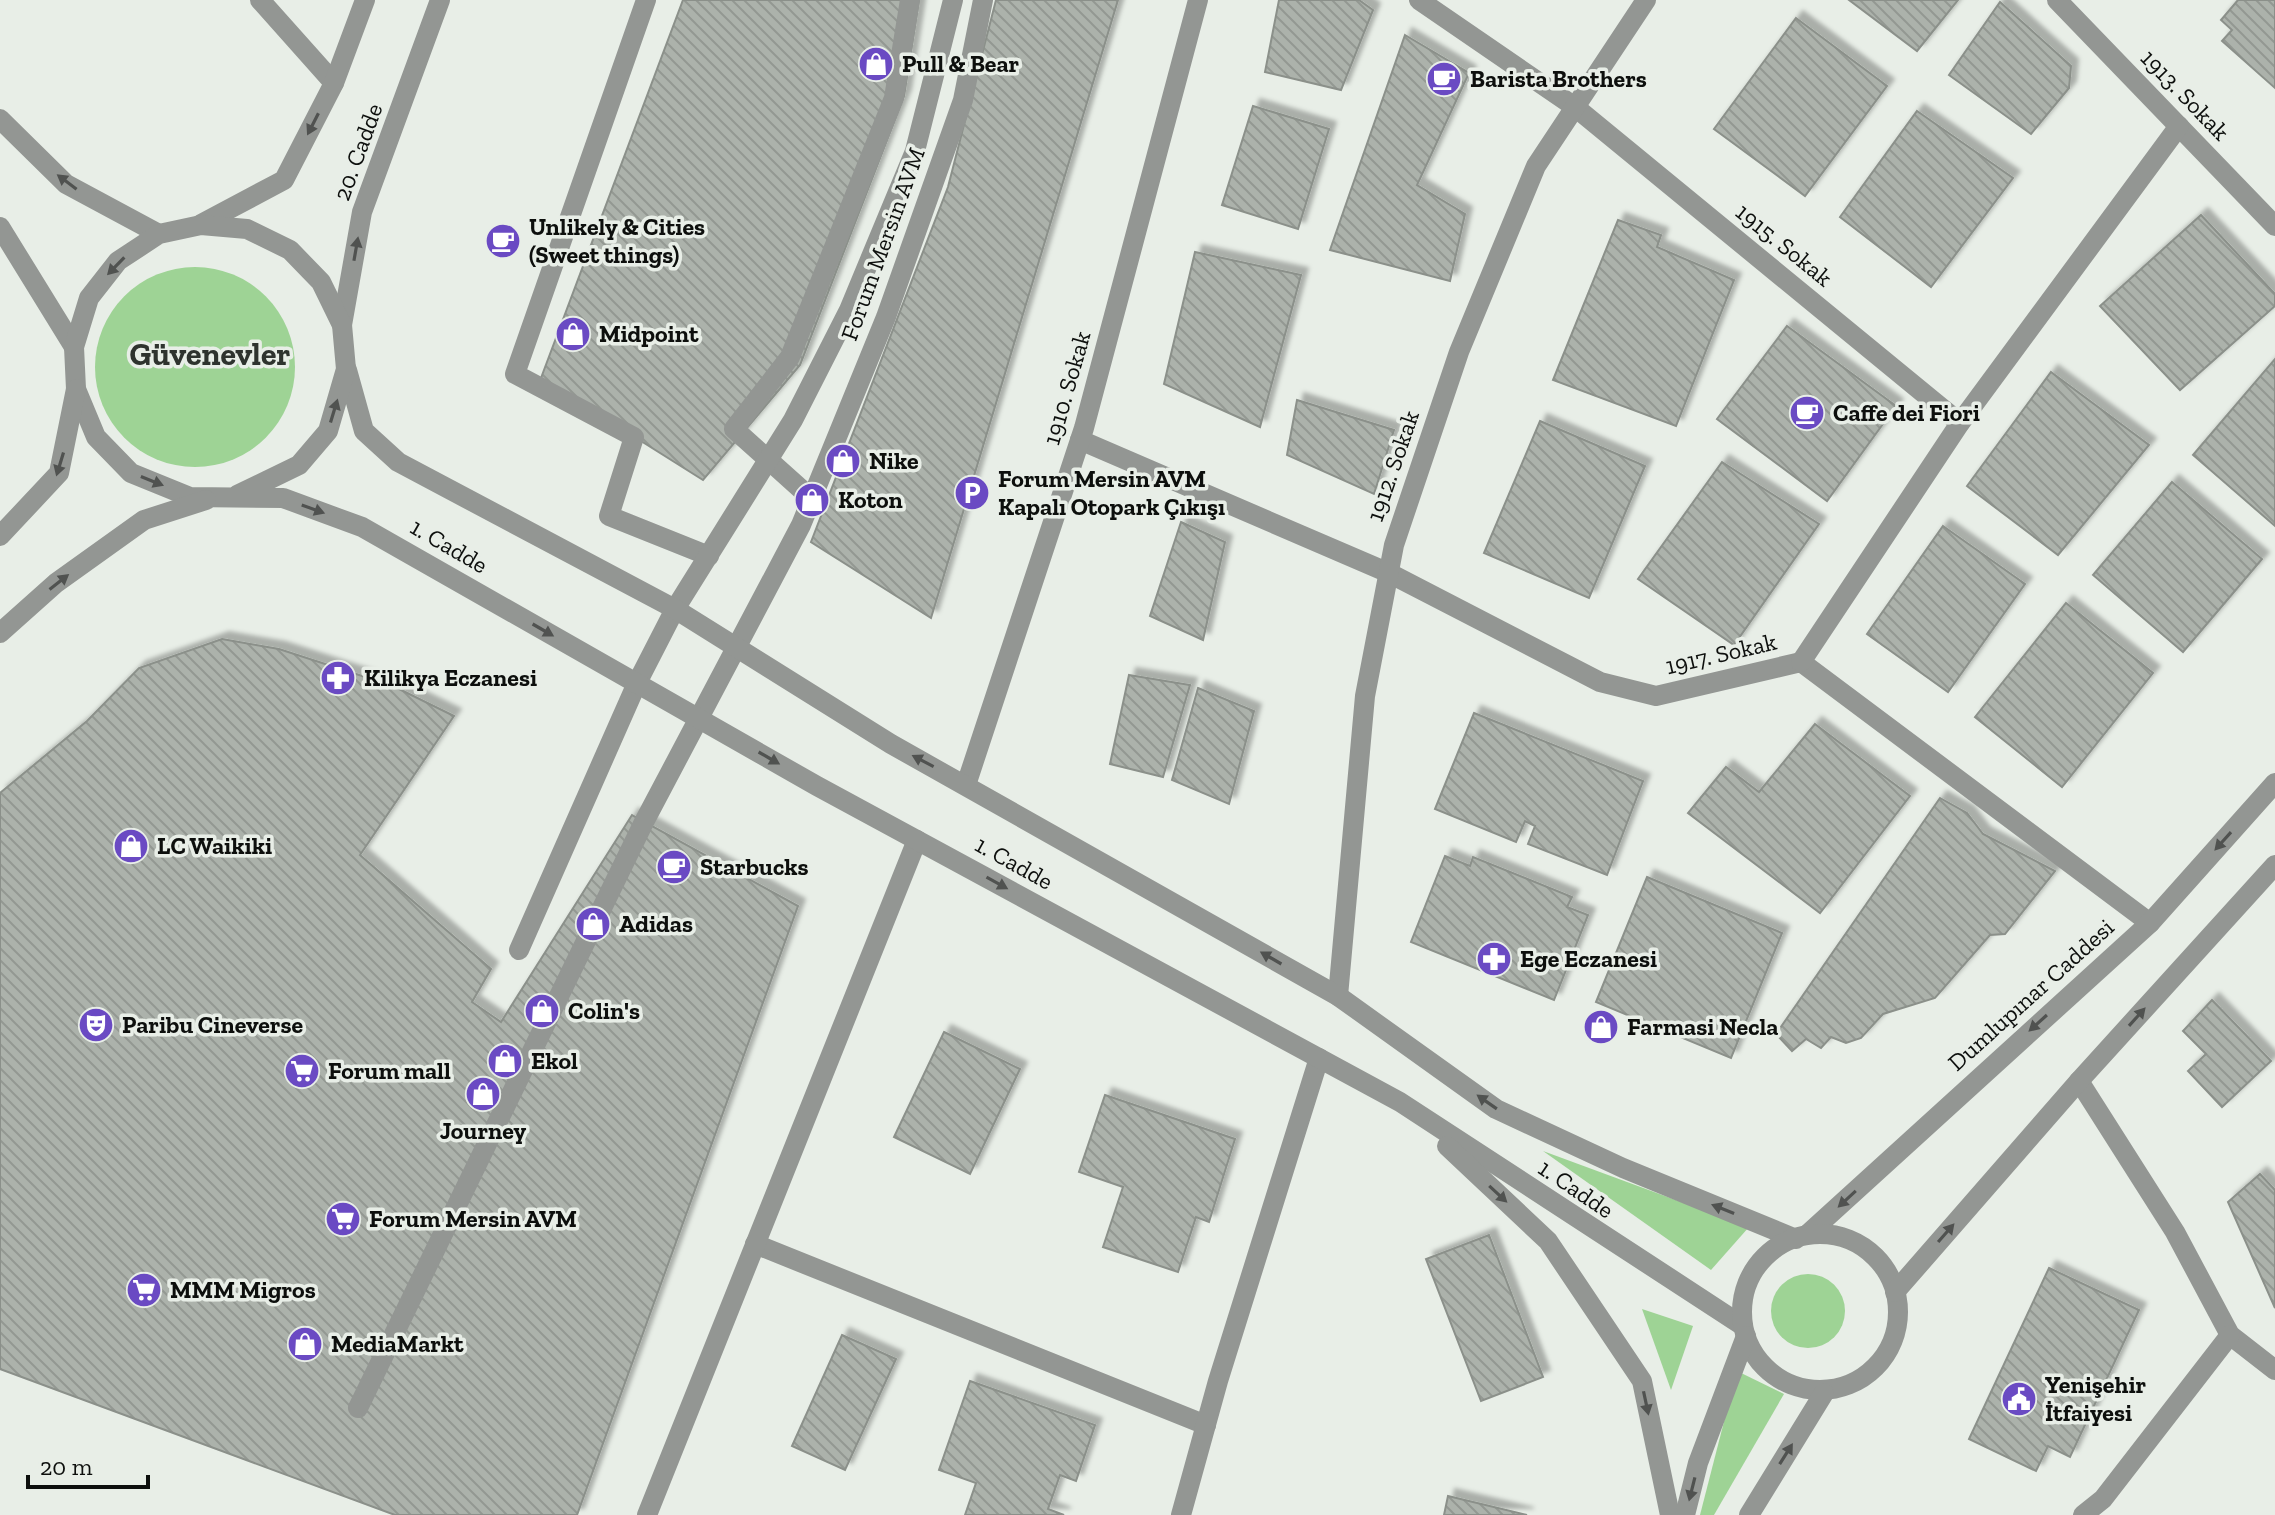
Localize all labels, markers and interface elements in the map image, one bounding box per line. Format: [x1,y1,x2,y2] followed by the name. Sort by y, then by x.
[2135,43,2236,147] street label: 1913. Sokak
[857,45,895,83] shop icon: Pull & Bear
[902,49,1020,78] place label: Pull & Bear
[1425,60,1463,98] cafe icon: Barista Brothers
[1470,64,1647,93] place label: Barista Brothers
[327,99,388,204] street label: 20. Cadde
[307,112,320,135] one-way arrow
[834,143,931,344] street label: Forum Mersin AVM
[57,175,77,191] one-way arrow
[1730,197,1839,293] street label: 1915. Sokak
[529,212,705,269] place label: Unlikely & Cities (Sweet things)
[484,222,522,260] cafe icon: Unlikely & Cities (Sweet things)
[350,236,362,261] one-way arrow
[107,256,125,275] one-way arrow
[554,315,592,353] shop icon: Midpoint
[599,319,699,348] place label: Midpoint
[1036,327,1097,448] street label: 1910. Sokak
[130,335,290,373] district label: Güvenevler
[1788,394,1826,432] cafe icon: Caffe dei Fiori
[1833,398,1980,427] place label: Caffe dei Fiori
[328,399,341,423] one-way arrow
[1360,406,1425,525] street label: 1912. Sokak
[824,442,862,480] shop icon: Nike
[869,446,919,475] place label: Nike
[53,452,65,476] one-way arrow
[998,464,1225,521] place label: Forum Mersin AVM Kapalı Otopark Çıkışı
[953,474,991,512] parking icon: Forum Mersin AVM Kapalı Otopark Çıkışı
[140,475,164,488] one-way arrow
[793,481,831,519] shop icon: Koton
[838,485,903,514] place label: Koton
[302,503,326,516] one-way arrow
[405,512,493,579] street label: 1. Cadde
[49,574,69,590] one-way arrow
[532,623,554,637] one-way arrow
[1662,627,1780,680] street label: 1917. Sokak
[319,659,357,697] pharmacy icon: Kilikya Eczanesi
[364,663,537,692] place label: Kilikya Eczanesi
[758,751,780,765] one-way arrow
[911,754,934,768] one-way arrow
[112,827,150,865] shop icon: LC Waikiki
[970,829,1058,896] street label: 1. Cadde
[2215,830,2232,850] one-way arrow
[157,831,272,860] place label: LC Waikiki
[655,848,693,886] cafe icon: Starbucks
[700,852,809,881] place label: Starbucks
[986,876,1008,890] one-way arrow
[574,905,612,943] shop icon: Adidas
[619,909,693,938] place label: Adidas
[1942,912,2120,1077] street label: Dumlupınar Caddesi
[1475,940,1513,978] pharmacy icon: Ege Eczanesi
[1520,944,1657,973] place label: Ege Eczanesi
[1260,951,1282,965] one-way arrow
[523,992,561,1030] shop icon: Colin's
[568,996,640,1025] place label: Colin's
[77,1006,115,1044] theatre icon: Paribu Cineverse
[1582,1008,1620,1046] shop icon: Farmasi Necla
[2127,1008,2145,1027] one-way arrow
[122,1010,303,1039] place label: Paribu Cineverse
[1627,1012,1778,1041] place label: Farmasi Necla
[2029,1014,2049,1031] one-way arrow
[486,1042,524,1080] shop icon: Ekol
[531,1046,578,1075] place label: Ekol
[283,1052,321,1090] supermarket icon: Forum mall
[328,1056,451,1085] place label: Forum mall
[464,1075,502,1113] shop icon: Journey
[1476,1095,1497,1110] one-way arrow
[440,1116,526,1145] place label: Journey
[1533,1153,1619,1224] street label: 1. Cadde
[1488,1184,1507,1202] one-way arrow
[1837,1189,1856,1207] one-way arrow
[324,1200,362,1238] supermarket icon: Forum Mersin AVM
[1711,1203,1735,1216] one-way arrow
[369,1204,577,1233] place label: Forum Mersin AVM
[1937,1224,1954,1244] one-way arrow
[125,1271,163,1309] supermarket icon: MMM Migros
[170,1275,316,1304] place label: MMM Migros
[286,1325,324,1363] shop icon: MediaMarkt
[331,1329,464,1358] place label: MediaMarkt
[2045,1370,2147,1427] place label: Yenişehir İtfaiyesi
[2000,1380,2038,1418] public building icon: Yenişehir İtfaiyesi
[1641,1391,1653,1416] one-way arrow
[28,1439,148,1489] scale bar
[1779,1443,1793,1465] one-way arrow
[40,1452,93,1481] text: 20 m
[1685,1476,1697,1501] one-way arrow

